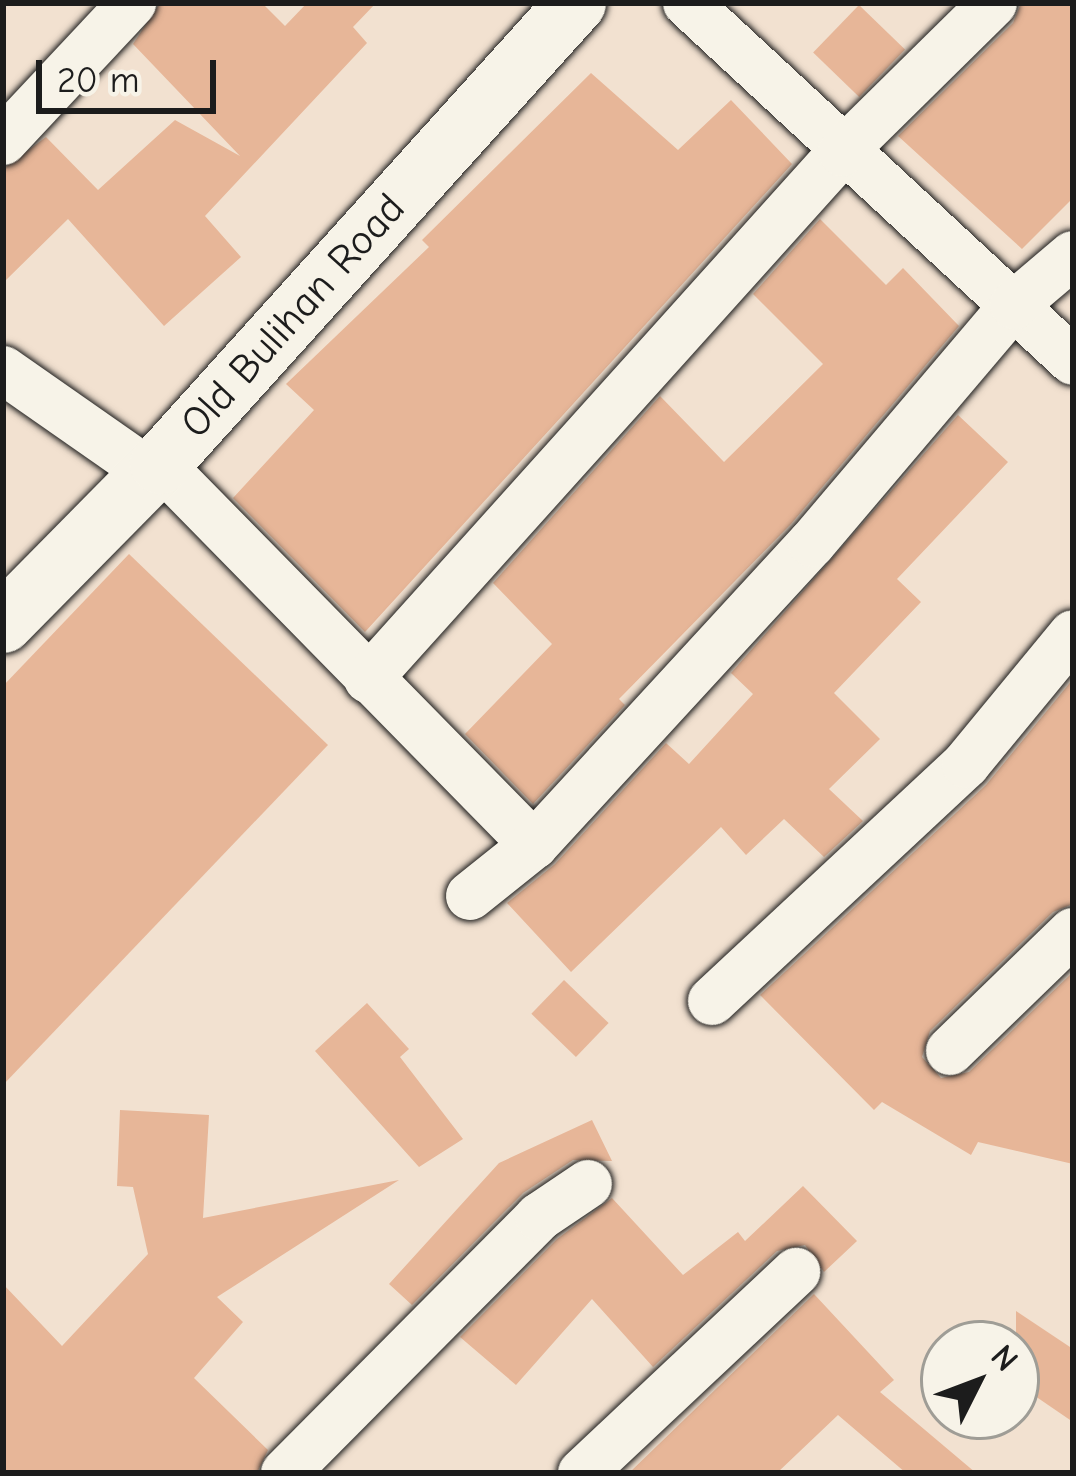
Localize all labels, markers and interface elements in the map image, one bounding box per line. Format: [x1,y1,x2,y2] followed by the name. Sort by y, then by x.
[42,36,222,110] scale bar
[57,60,140,101] text: 20 m
[170,184,416,448] street label: Old Bulihan Road
[920,1320,1040,1440] north arrow
[983,1337,1026,1379] text: N

